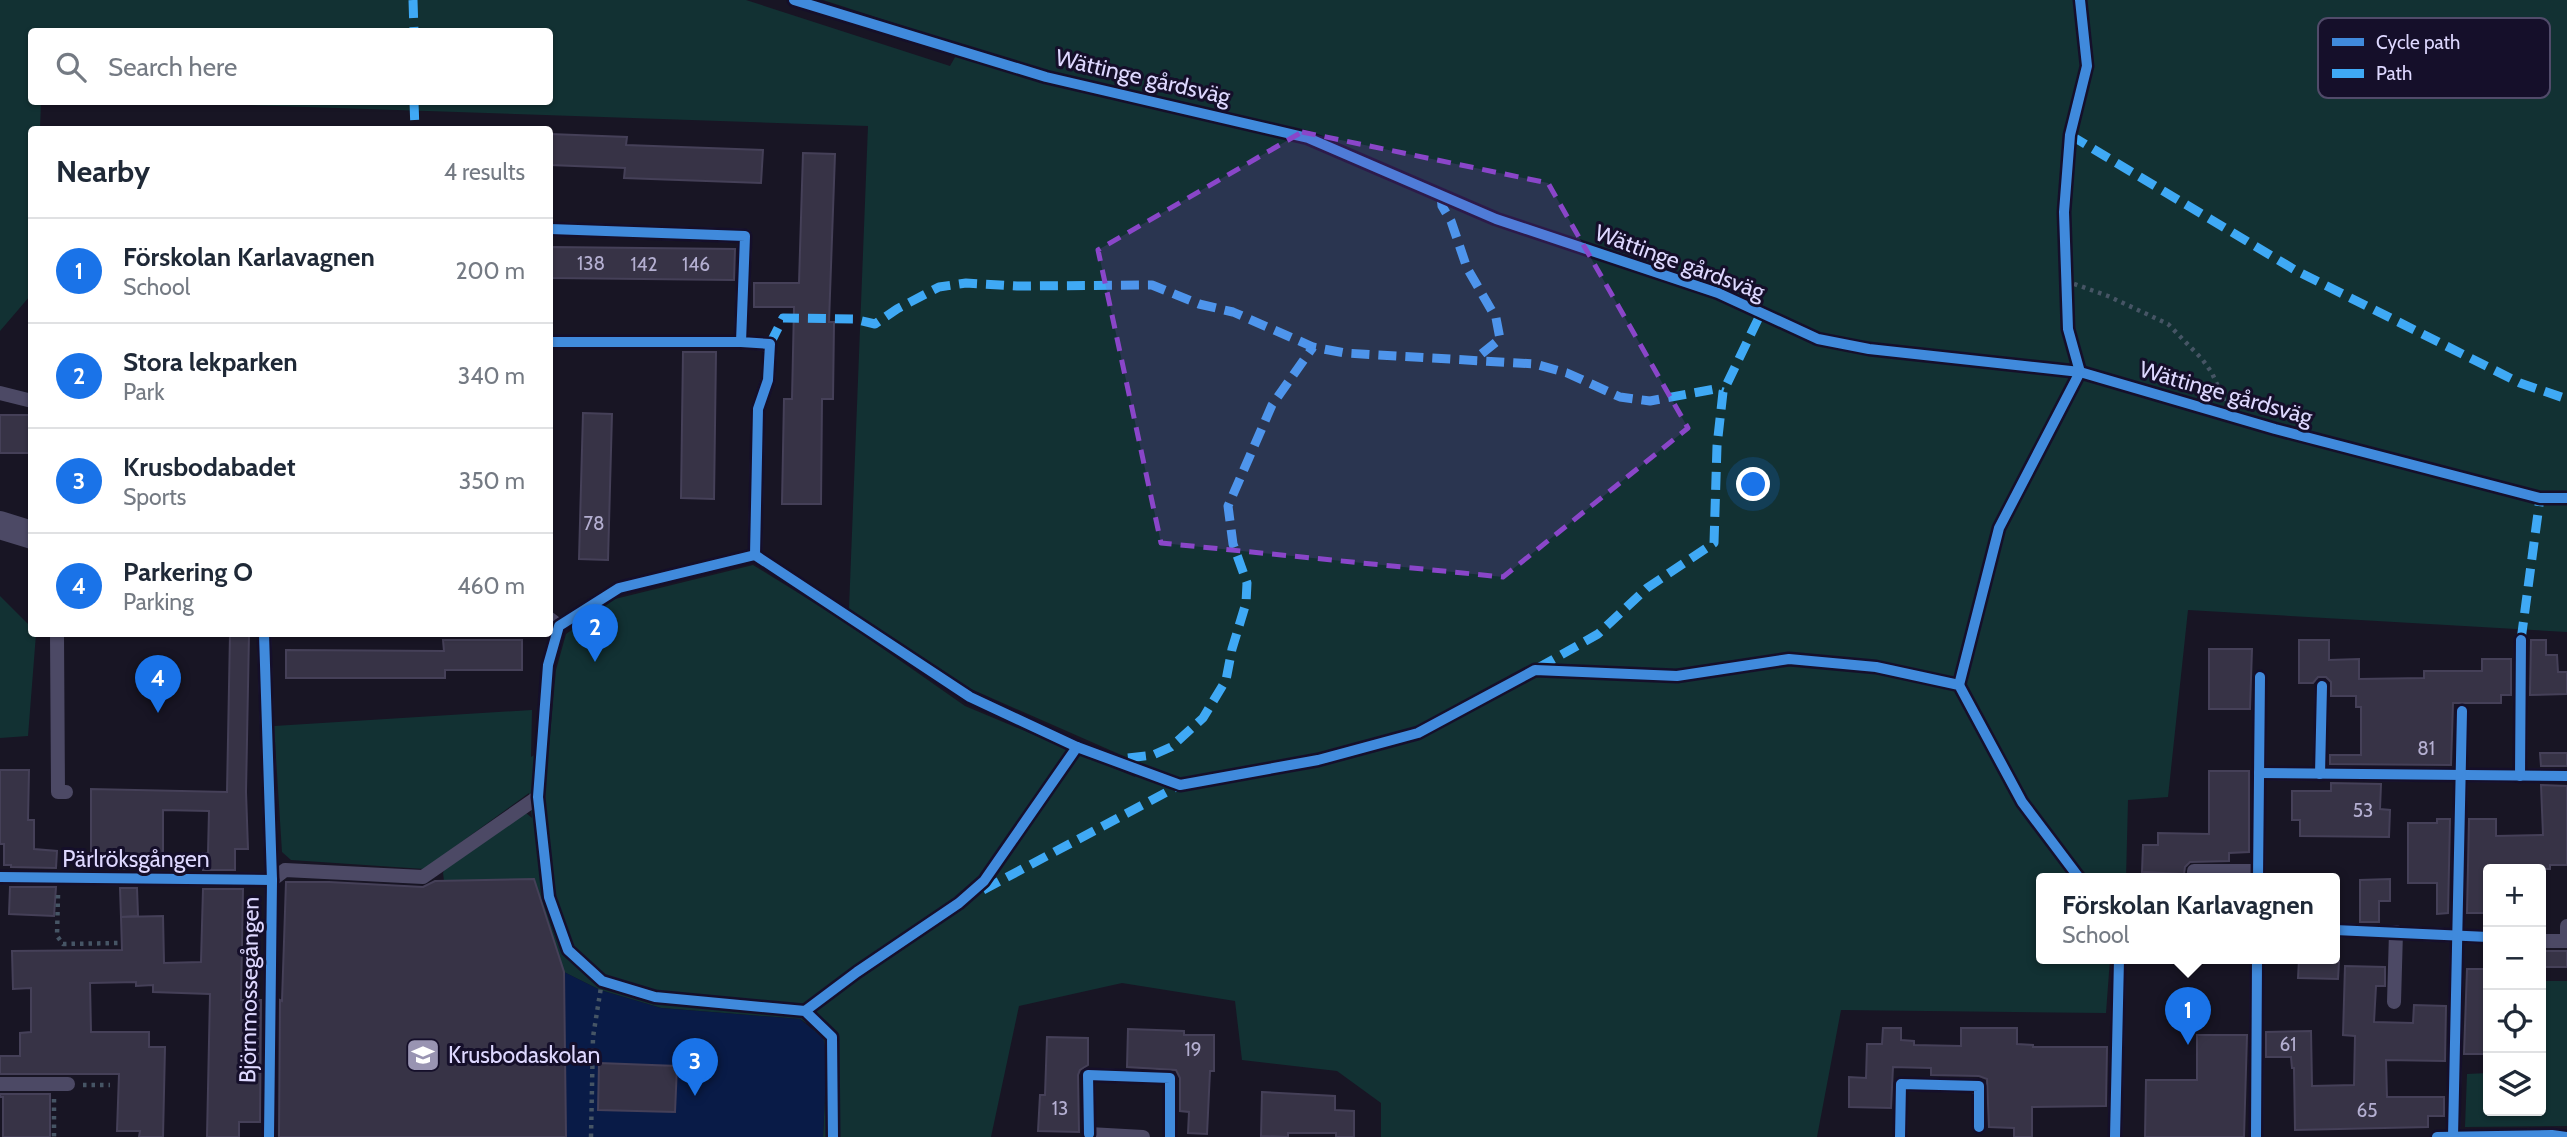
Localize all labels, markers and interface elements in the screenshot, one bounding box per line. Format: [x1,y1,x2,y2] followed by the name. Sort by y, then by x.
[2318,18,2550,98] legend
[28,28,553,105] search box
[2376,31,2460,54] text: Cycle path
[1053,43,1234,111] street label: Wättinge gårdsväg
[52,48,90,86] icon: search
[108,51,237,83] text: Search here
[2376,62,2412,85] text: Path
[56,153,150,190] text: Nearby
[444,158,525,186] text: 4 results
[1591,218,1769,306] street label: Wättinge gårdsväg
[123,241,375,273] text: Förskolan Karlavagnen
[577,252,605,275] house number: 138
[630,253,658,276] house number: 142
[682,253,710,276] house number: 146
[75,257,83,285] text: 1
[455,257,525,285] text: 200 m
[123,273,190,301] text: School
[123,346,298,378] text: Stora lekparken
[2136,355,2316,431] street label: Wättinge gårdsväg
[73,362,85,390] text: 2
[458,362,525,390] text: 340 m
[123,378,164,406] text: Park
[123,451,296,483] text: Krusbodabadet
[73,467,85,495] text: 3
[459,467,525,495] text: 350 m
[1736,467,1770,501] your location
[123,483,186,511] text: Sports
[583,512,605,535] house number: 78
[123,556,253,588] text: Parkering O
[72,572,86,600] text: 4
[457,572,525,600] text: 460 m
[123,588,194,616] text: Parking
[572,604,618,662] pin: 2
[135,655,181,713] pin: 4
[2417,737,2435,760] house number: 81
[2353,799,2373,822] house number: 53
[62,845,210,873] street label: Pärlröksgången
[2483,864,2546,1116] map controls
[2483,864,2546,927] button: +
[2036,873,2340,964] popup
[2062,889,2314,921] text: Förskolan Karlavagnen
[233,897,265,1083] street label: Björnmossegången
[2062,921,2129,949] text: School
[2483,927,2546,990] button: −
[2165,987,2211,1045] pin: 1
[2483,990,2546,1053] button: locate
[2280,1033,2296,1056] house number: 61
[404,1036,442,1074] school or university icon: Krusbodaskolan
[672,1038,718,1096] pin: 3
[1185,1038,1202,1061] house number: 19
[448,1041,600,1069] place label: Krusbodaskolan
[2483,1053,2546,1116] button: layers
[1052,1097,1068,1120] house number: 13
[2356,1099,2378,1122] house number: 65

